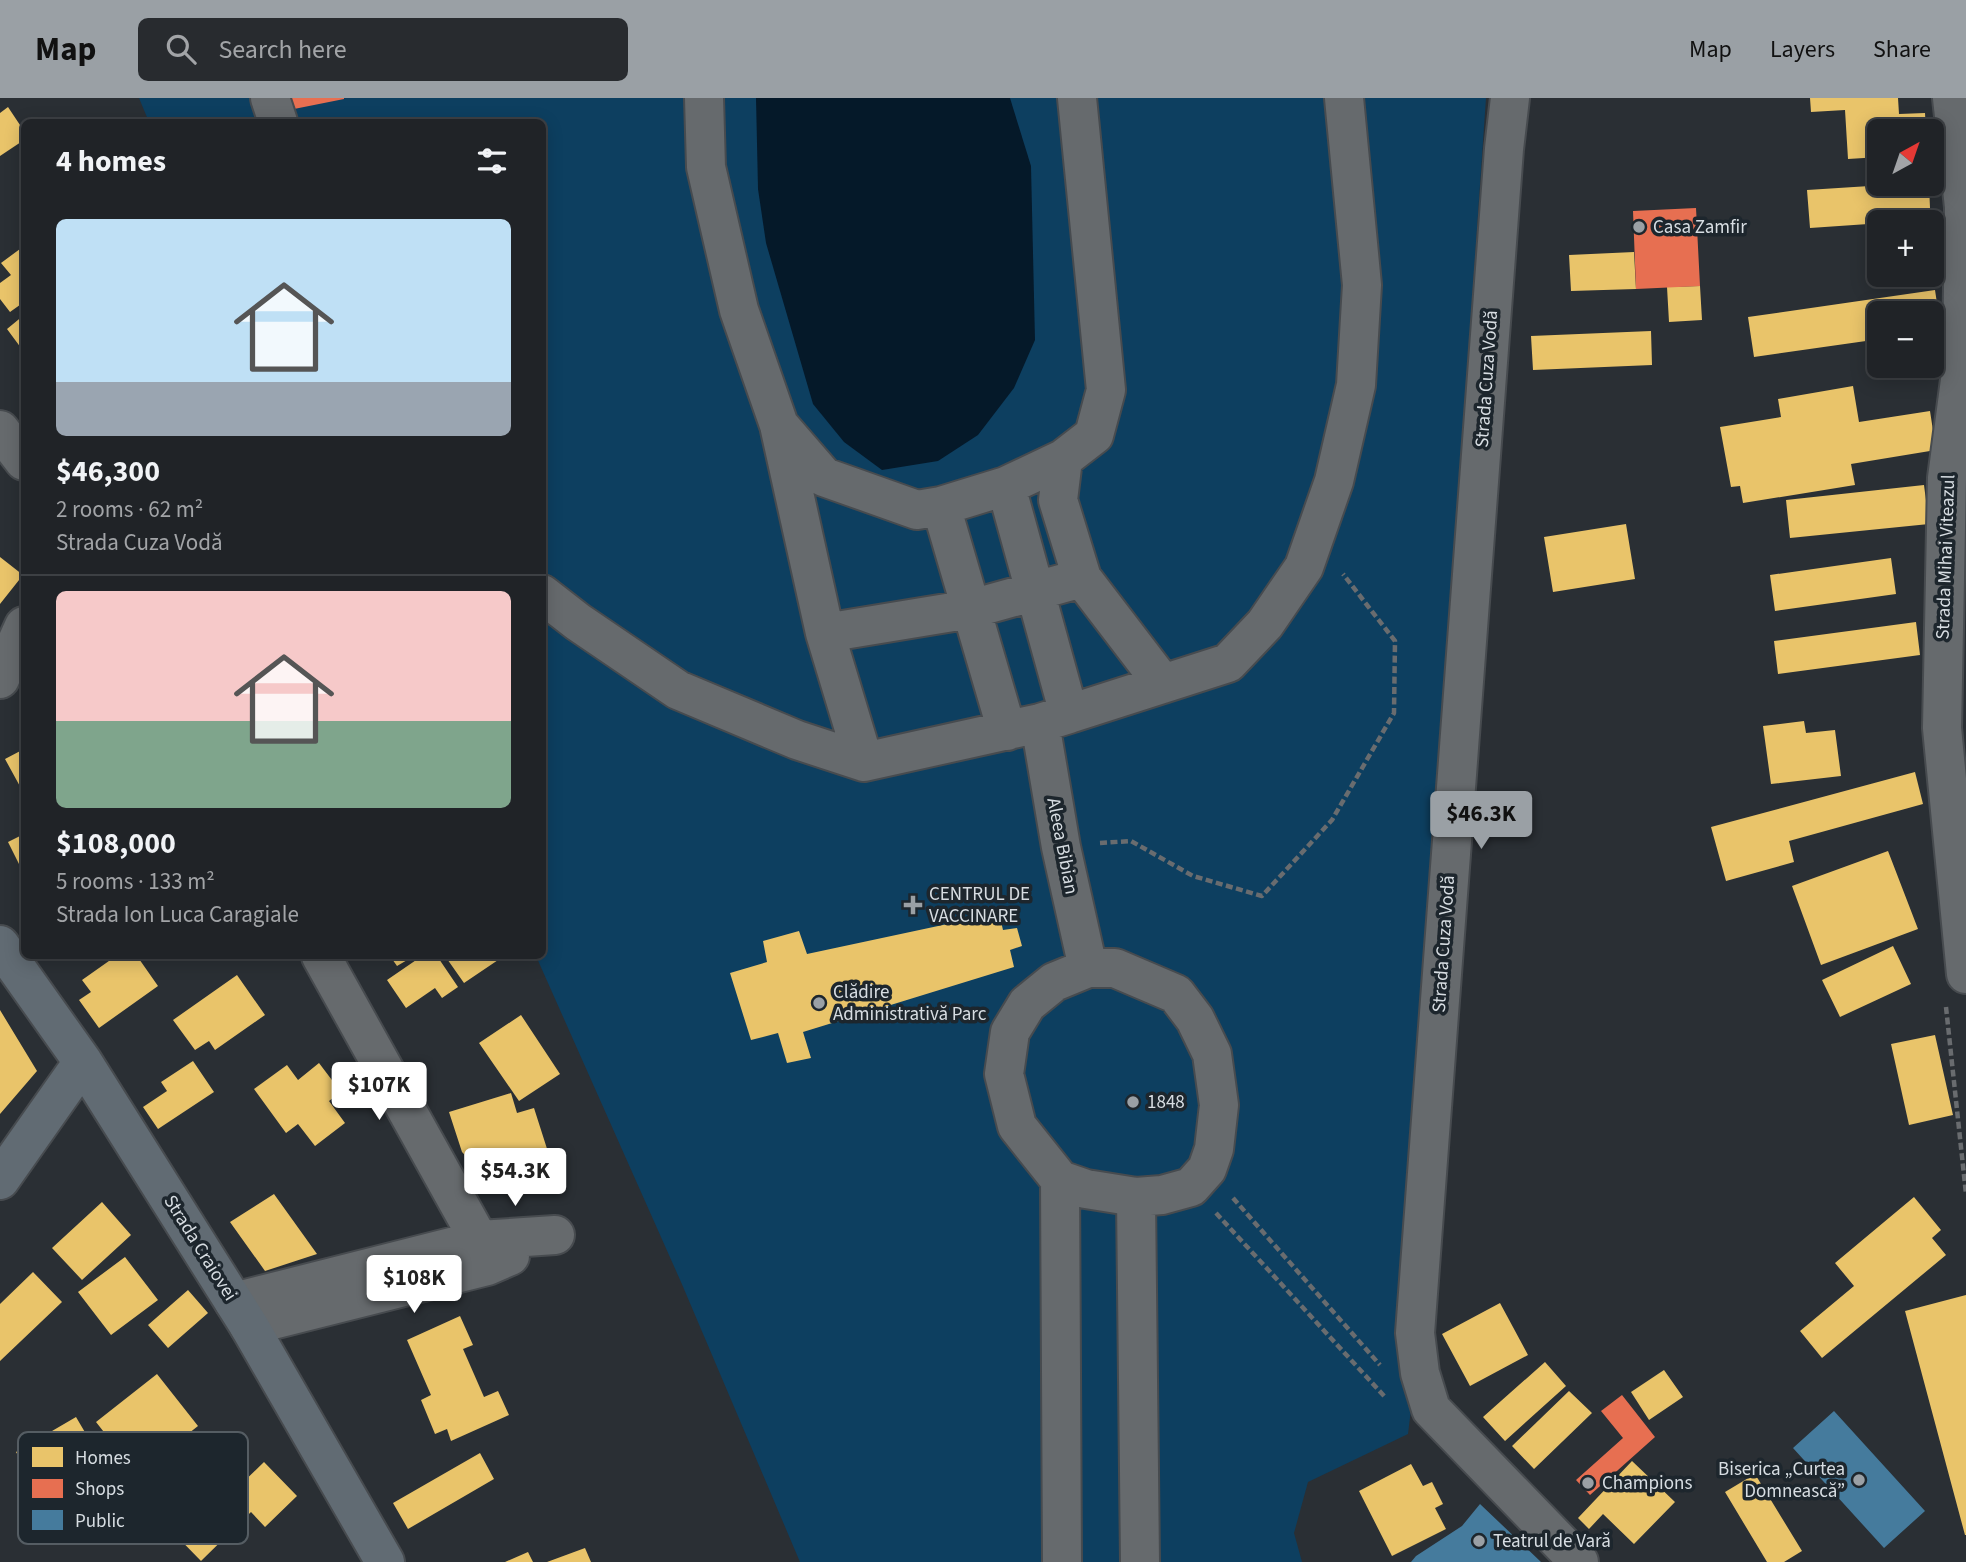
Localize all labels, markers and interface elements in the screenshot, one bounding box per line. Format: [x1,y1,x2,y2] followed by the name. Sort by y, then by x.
[138,18,628,81] search box
[35,26,96,73] text: Map
[162,30,200,68] icon: search
[218,31,347,68] text: Search here
[1689,32,1732,67] text: Map
[1770,32,1835,67] text: Layers
[1873,32,1931,67] text: Share
[1867,119,1944,196] north arrow
[1867,119,1944,378] map controls
[56,140,166,183] text: 4 homes
[473,142,511,180] icon: filters
[1867,210,1944,287] button: +
[1653,214,1747,241] place label: Casa Zamfir
[1631,219,1647,235] marker: Casa Zamfir
[221,264,347,390] icon: home
[1867,301,1944,378] button: −
[1469,309,1505,449] street label: Strada Cuza Vodă
[56,450,160,493] text: $46,300
[1930,474,1962,640] street label: Strada Mihai Viteazul
[56,493,203,526] text: 2 rooms · 62 m²
[56,526,223,559] text: Strada Cuza Vodă
[221,636,347,762] icon: home
[1424,792,1538,851] pin: $46.3K
[1039,795,1085,897] street label: Aleea Bibian
[1446,797,1516,830] text: $46.3K
[56,822,176,865] text: $108,000
[56,865,215,898] text: 5 rooms · 133 m²
[1426,874,1462,1014] street label: Strada Cuza Vodă
[929,881,1030,930] place label: CENTRUL DE VACCINARE
[903,895,923,915] marker: CENTRUL DE VACCINARE
[56,898,299,931] text: Strada Ion Luca Caragiale
[833,979,987,1028] place label: Clădire Administrativă Parc
[811,995,827,1011] marker: Clădire Administrativă Parc
[330,1062,428,1122] pin: $107K
[348,1068,410,1101] text: $107K
[1147,1089,1185,1116] place label: 1848
[1125,1094,1141,1110] marker: 1848
[458,1148,572,1208] pin: $54.3K
[480,1154,550,1187] text: $54.3K
[157,1190,243,1306] street label: Strada Craiovei
[365,1256,463,1315] pin: $108K
[383,1261,445,1294] text: $108K
[18,1432,248,1544] legend
[75,1445,131,1472] text: Homes
[1718,1456,1845,1505] place label: Biserica „Curtea Domnească”
[1602,1470,1692,1497] place label: Champions
[1851,1472,1867,1488] marker: Biserica „Curtea Domnească”
[1580,1475,1596,1491] marker: Champions
[75,1476,124,1503] text: Shops
[75,1508,125,1535] text: Public
[1493,1528,1611,1555] place label: Teatrul de Vară
[1471,1533,1487,1549] marker: Teatrul de Vară

